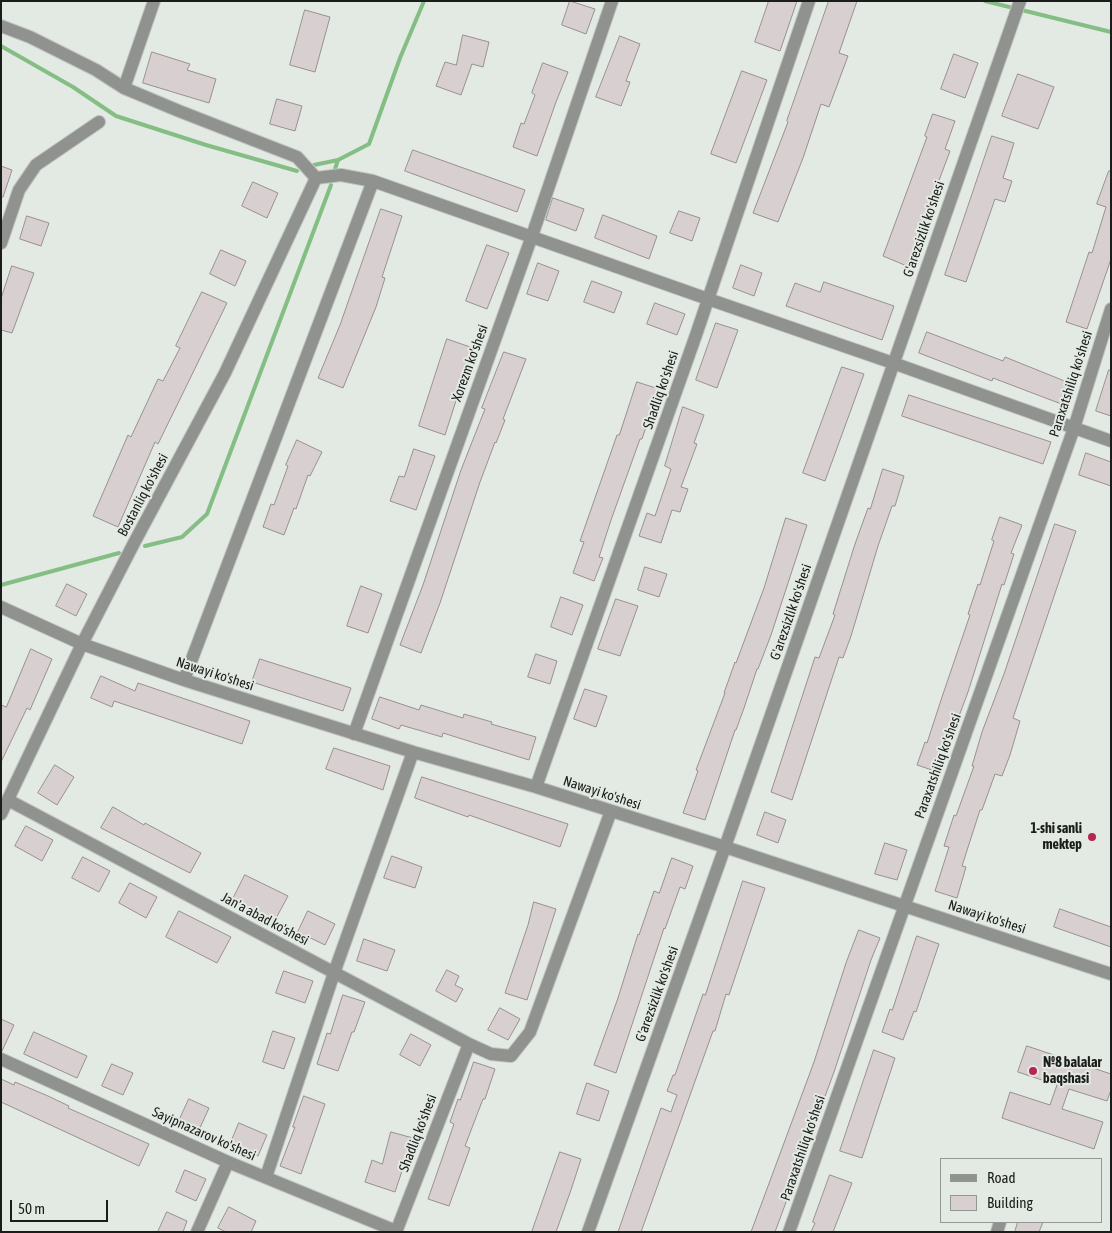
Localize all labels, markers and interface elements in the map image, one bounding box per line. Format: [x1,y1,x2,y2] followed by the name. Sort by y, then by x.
[900,179,948,279] street label: G'arezsizlik ko'shesi
[448,322,492,404] street label: Xorezm ko'shesi
[1046,329,1096,439] street label: Paraxatshiliq ko'shesi
[640,349,682,431] street label: Shadliq ko'shesi
[114,451,172,539] street label: Bostanliq ko'shesi
[767,562,815,662] street label: G'arezsizlik ko'shesi
[174,654,256,694] street label: Nawayi ko'shesi
[911,711,965,821] street label: Paraxatshiliq ko'shesi
[561,773,643,813] street label: Nawayi ko'shesi
[1031,821,1082,854] place label: 1-shi sanli mektep
[1086,831,1098,843] marker: 1-shi sanli mektep
[218,889,312,949] street label: Jan'a abad ko'shesi
[946,897,1028,937] street label: Nawayi ko'shesi
[632,944,682,1044] street label: G'arezsizlik ko'shesi
[1043,1055,1102,1088] place label: №8 balalar baqshasi
[1027,1065,1039,1077] marker: №8 balalar baqshasi
[396,1092,440,1174] street label: Shadliq ko'shesi
[777,1093,829,1203] street label: Paraxatshiliq ko'shesi
[150,1104,258,1164] street label: Sayipnazarov ko'shesi
[940,1158,1102,1223] legend
[987,1169,1016,1186] text: Road
[12,1190,110,1222] scale bar
[987,1194,1033,1211] text: Building
[18,1200,45,1217] text: 50 m

